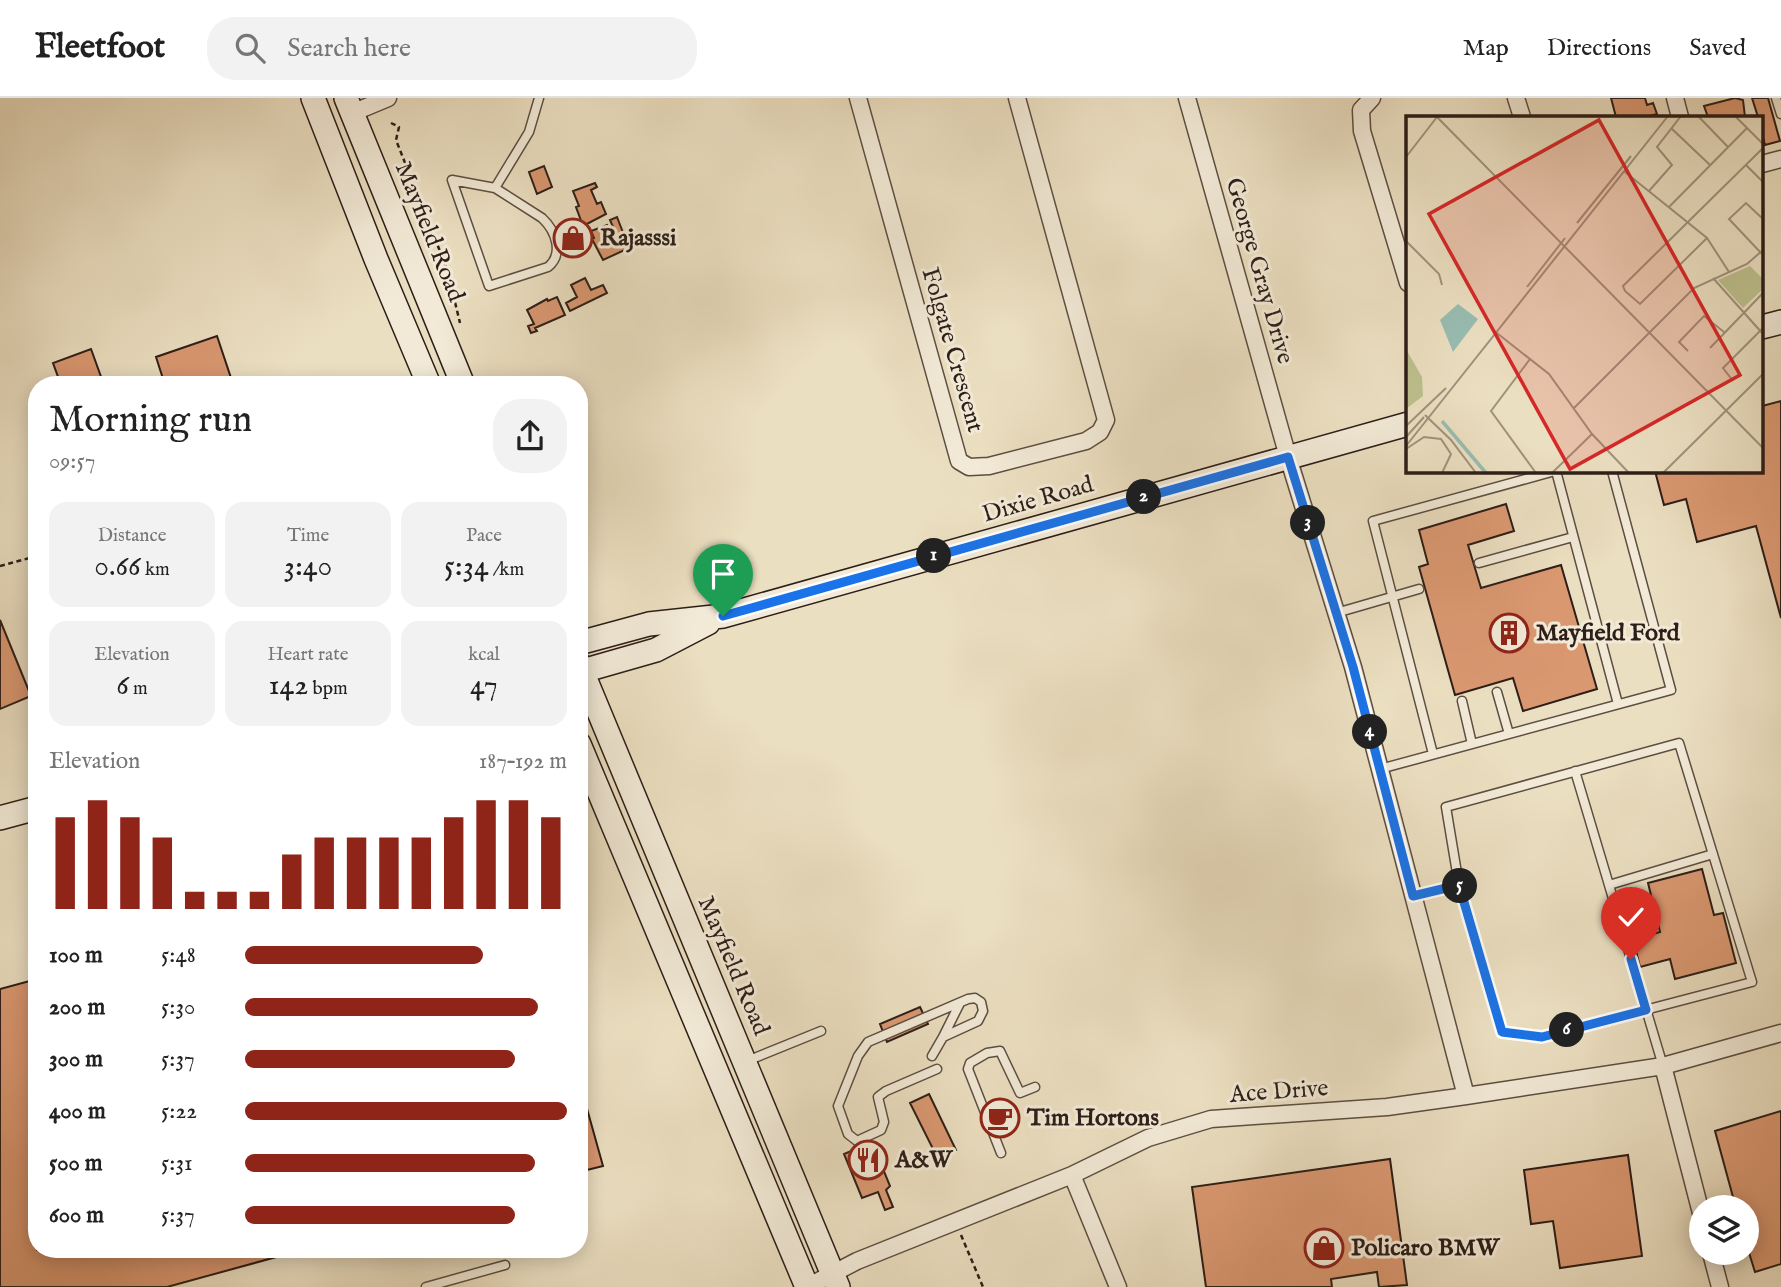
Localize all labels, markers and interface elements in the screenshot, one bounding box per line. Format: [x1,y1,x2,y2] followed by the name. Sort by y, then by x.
[207,17,697,80] search box
[35,27,165,69] text: Fleetfoot
[231,29,269,67] icon: search
[287,32,411,65] text: Search here
[1463,33,1509,64] text: Map
[1547,33,1651,64] text: Directions
[1689,33,1746,64] text: Saved
[1406,116,1764,472] inset map
[387,157,471,307] street label: Mayfield Road
[1218,174,1300,368] street label: George Gray Drive
[552,217,594,259] shop icon: Rajasssi
[600,223,677,254] place label: Rajasssi
[914,264,990,436] street label: Folgate Crescent
[49,397,252,445] text: Morning run
[493,399,567,473] button: share
[49,447,96,476] text: 09:57
[979,469,1097,531] street label: Dixie Road
[1126,480,1162,514] pin: 2
[1139,484,1148,508] text: 2
[1290,506,1326,540] pin: 3
[1304,510,1311,534] text: 3
[98,524,166,548] text: Distance
[287,524,329,548] text: Time
[466,524,502,548] text: Pace
[916,538,951,574] pin: 1
[930,543,937,567] text: 1
[693,544,753,616] pin
[94,548,141,586] text: 0.66
[284,548,332,586] text: 3:40
[444,548,489,586] text: 5:34
[704,555,742,593] icon: arrive
[141,558,170,582] text: km
[489,558,524,582] text: /km
[1488,612,1530,654] building icon: Mayfield Ford
[1536,618,1681,649] place label: Mayfield Ford
[94,643,170,667] text: Elevation
[267,643,349,667] text: Heart rate
[468,643,500,667] text: kcal
[116,667,129,705] text: 6
[268,667,308,705] text: 142
[470,667,498,705] text: 47
[129,677,148,701] text: m
[308,677,348,701] text: bpm
[1352,714,1388,750] pin: 4
[1365,719,1374,743] text: 4
[49,747,140,776] text: Elevation
[479,747,567,776] text: 187–192 m
[1442,868,1478,904] pin: 5
[1456,873,1463,897] text: 5
[1601,887,1661,959] pin
[690,892,776,1040] street label: Mayfield Road
[1612,898,1650,936] icon: check
[49,941,103,970] text: 100 m
[161,941,196,970] text: 5:48
[49,993,105,1022] text: 200 m
[161,993,195,1022] text: 5:30
[1550,1012,1584,1048] pin: 6
[1562,1017,1571,1041] text: 6
[49,1045,103,1074] text: 300 m
[161,1045,195,1074] text: 5:37
[1228,1073,1329,1111] street label: Ace Drive
[49,1097,106,1126] text: 400 m
[161,1097,197,1126] text: 5:22
[979,1097,1021,1139] cafe icon: Tim Hortons
[1026,1103,1159,1134] place label: Tim Hortons
[847,1139,889,1181] restaurant icon: A&W
[894,1145,954,1176] place label: A&W
[49,1149,103,1178] text: 500 m
[161,1149,193,1178] text: 5:31
[1689,1195,1759,1265] map controls
[1689,1195,1759,1265] button: layers
[49,1201,104,1230] text: 600 m
[161,1201,195,1230] text: 5:37
[1303,1227,1345,1269] shop icon: Policaro BMW
[1351,1233,1501,1264] place label: Policaro BMW

